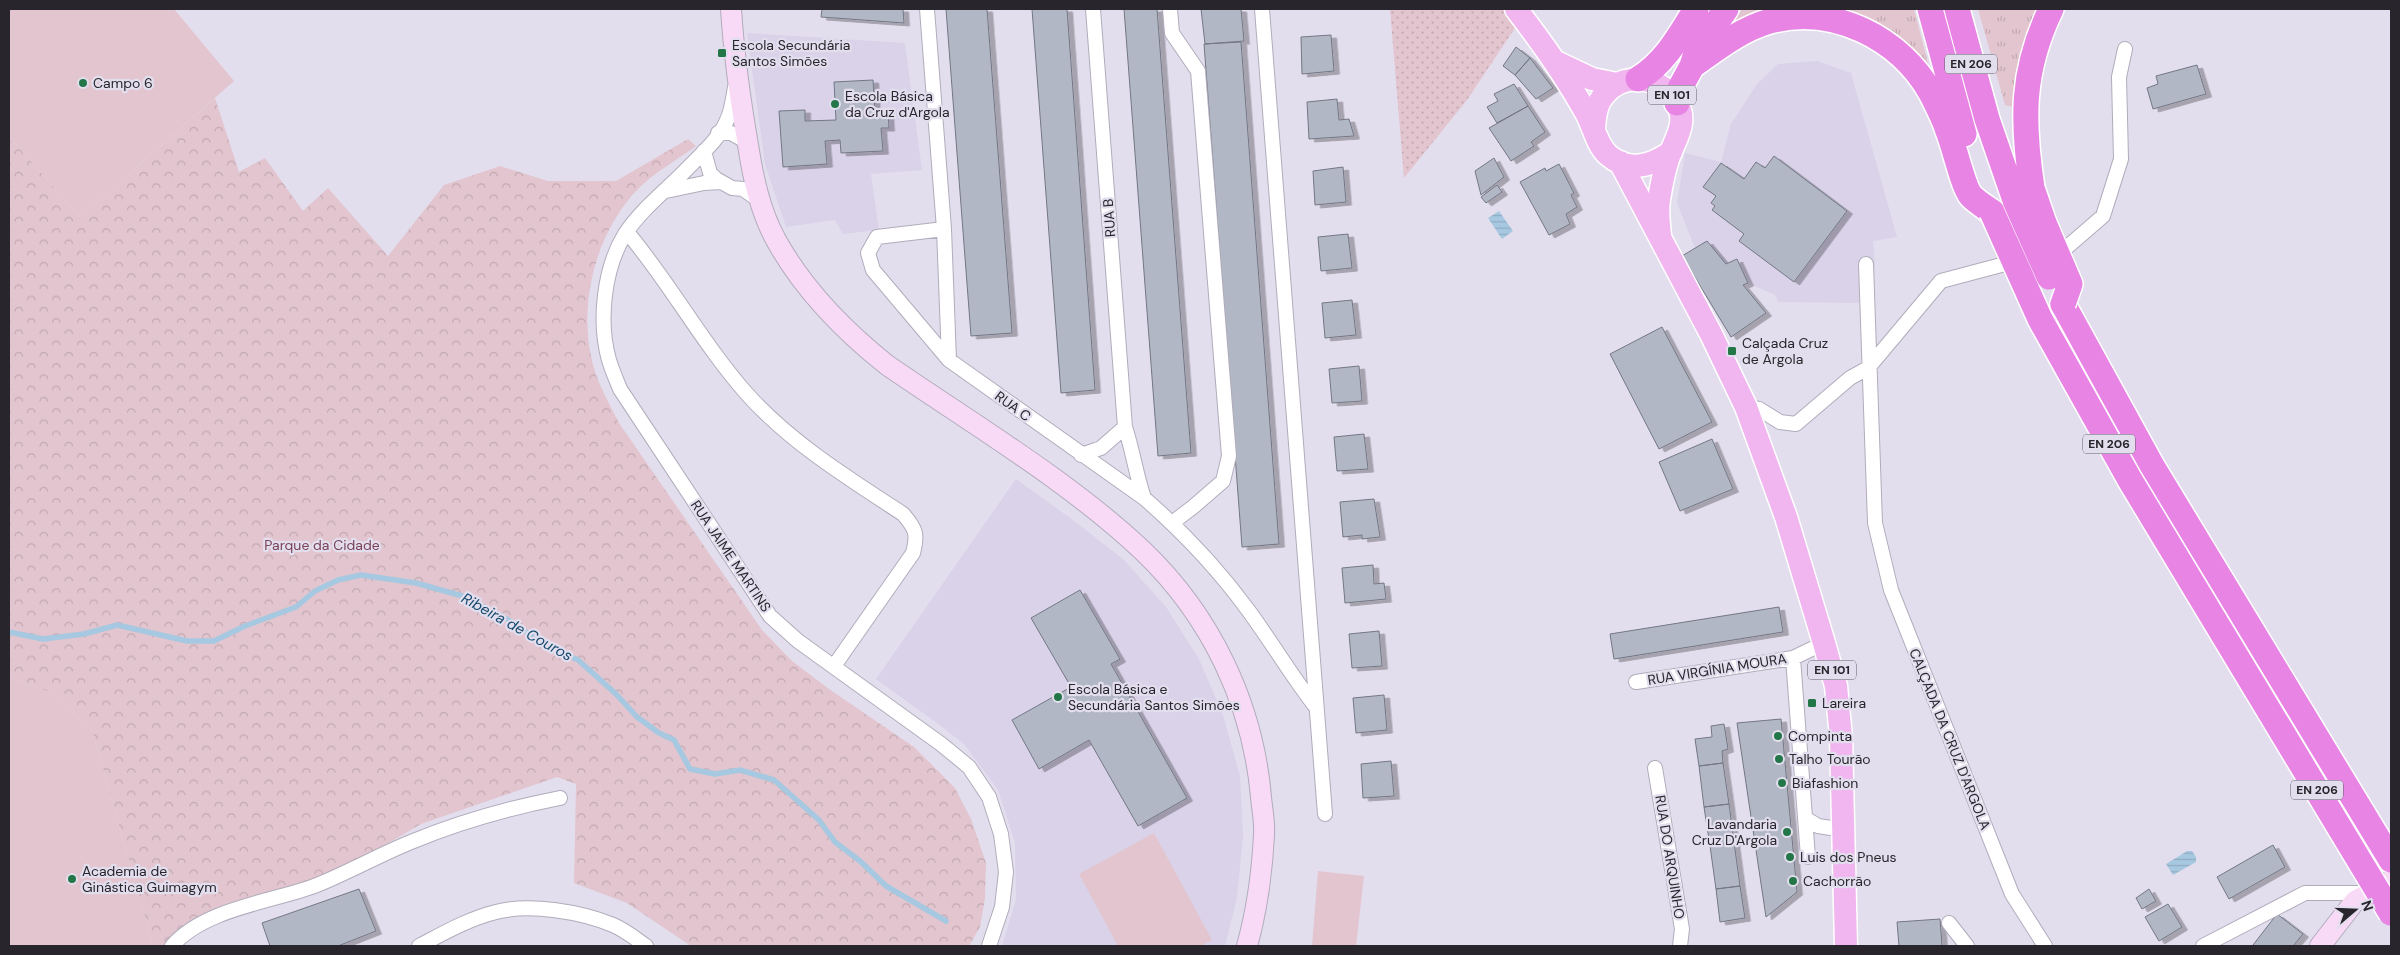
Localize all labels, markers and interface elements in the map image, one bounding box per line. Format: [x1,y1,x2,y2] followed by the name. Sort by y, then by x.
[732,36,850,70] place label: Escola Secundária Santos Simões
[716,47,728,59] marker: Escola Secundária Santos Simões
[1945,54,1997,74] road number: EN 206
[93,74,153,92] place label: Campo 6
[77,77,89,89] marker: Campo 6
[1648,86,1696,104] road number: EN 101
[845,87,950,121] place label: Escola Básica da Cruz d'Argola
[829,98,841,110] marker: Escola Básica da Cruz d'Argola
[1099,198,1119,238] street label: RUA B
[1742,334,1828,368] place label: Calçada Cruz de Argola
[1726,345,1738,357] marker: Calçada Cruz de Argola
[991,387,1035,425] street label: RUA C
[2083,434,2135,454] road number: EN 206
[687,497,775,615] street label: RUA JAIME MARTINS
[264,536,380,554] park label: Parque da Cidade
[458,588,576,666] water label: Ribeira de Couros
[1905,646,1995,832] street label: CALÇADA DA CRUZ D'ARGOLA
[1646,649,1788,689] street label: RUA VIRGÍNIA MOURA
[1808,660,1856,680] road number: EN 101
[1068,680,1240,714] place label: Escola Básica e Secundária Santos Simões
[1052,691,1064,703] marker: Escola Básica e Secundária Santos Simões
[1822,694,1866,712] place label: Lareira
[1806,697,1818,709] marker: Lareira
[1788,727,1852,745] place label: Compinta
[1772,730,1784,742] marker: Compinta
[1789,750,1871,768] place label: Talho Tourão
[1773,753,1785,765] marker: Talho Tourão
[1792,774,1858,792] place label: Biafashion
[1776,777,1788,789] marker: Biafashion
[2291,780,2343,800] road number: EN 206
[1651,794,1689,920] street label: RUA DO ARQUINHO
[1692,815,1777,849] place label: Lavandaria Cruz D'Argola
[1781,826,1793,838] marker: Lavandaria Cruz D'Argola
[1800,848,1897,866] place label: Luis dos Pneus
[1784,851,1796,863] marker: Luis dos Pneus
[82,862,217,896] place label: Academia de Ginástica Guimagym
[1803,872,1871,890] place label: Cachorrão
[66,873,78,885] marker: Academia de Ginástica Guimagym
[1787,875,1799,887] marker: Cachorrão
[2330,885,2380,935] north arrow
[2357,898,2377,914] text: N

